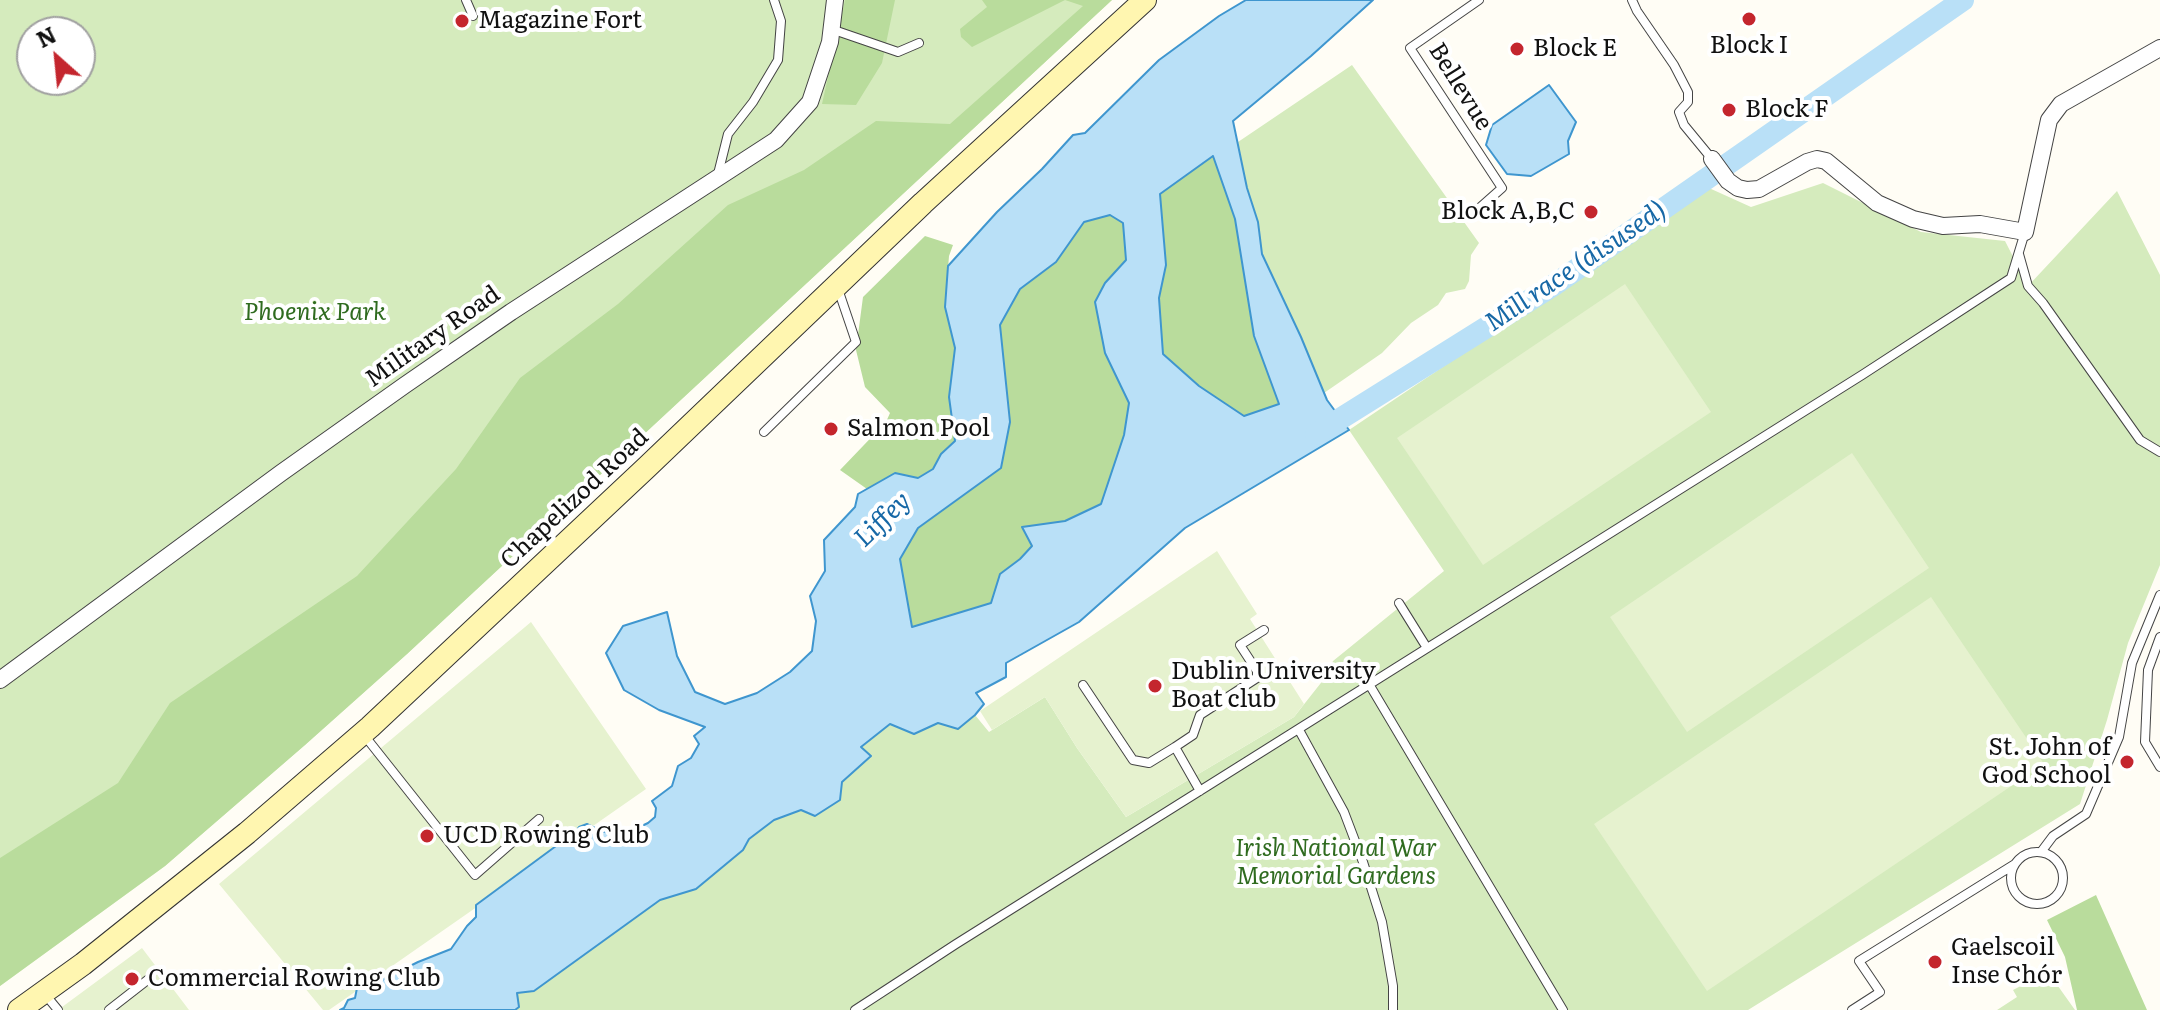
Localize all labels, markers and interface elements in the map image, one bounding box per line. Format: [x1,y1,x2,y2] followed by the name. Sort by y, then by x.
[478,7,642,35] place label: Magazine Fort
[1740,10,1758,28] marker: Block I
[453,12,471,30] marker: Magazine Fort
[16,16,96,96] north arrow
[30,17,62,55] text: N
[1710,32,1788,60] place label: Block I
[1533,35,1617,63] place label: Block E
[1422,38,1498,136] street label: Bellevue
[1508,40,1526,58] marker: Block E
[1745,96,1829,124] place label: Block F
[1720,101,1738,119] marker: Block F
[1480,195,1672,339] water label: Mill race (disused)
[1441,198,1575,226] place label: Block A,B,C
[1582,203,1600,221] marker: Block A,B,C
[360,280,506,394] street label: Military Road
[244,299,386,327] park label: Phoenix Park
[847,415,990,443] place label: Salmon Pool
[822,420,840,438] marker: Salmon Pool
[495,423,655,575] street label: Chapelizod Road
[848,486,918,554] water label: Liffey
[1171,658,1376,714] place label: Dublin University Boat club
[1146,677,1164,695] marker: Dublin University Boat club
[1982,734,2111,790] place label: St. John of God School
[2118,753,2136,771] marker: St. John of God School
[443,822,649,850] place label: UCD Rowing Club
[418,827,436,845] marker: UCD Rowing Club
[1235,835,1437,891] park label: Irish National War Memorial Gardens
[1951,934,2062,990] place label: Gaelscoil Inse Chór
[1926,953,1944,971] marker: Gaelscoil Inse Chór
[148,965,441,993] place label: Commercial Rowing Club
[123,970,141,988] marker: Commercial Rowing Club

